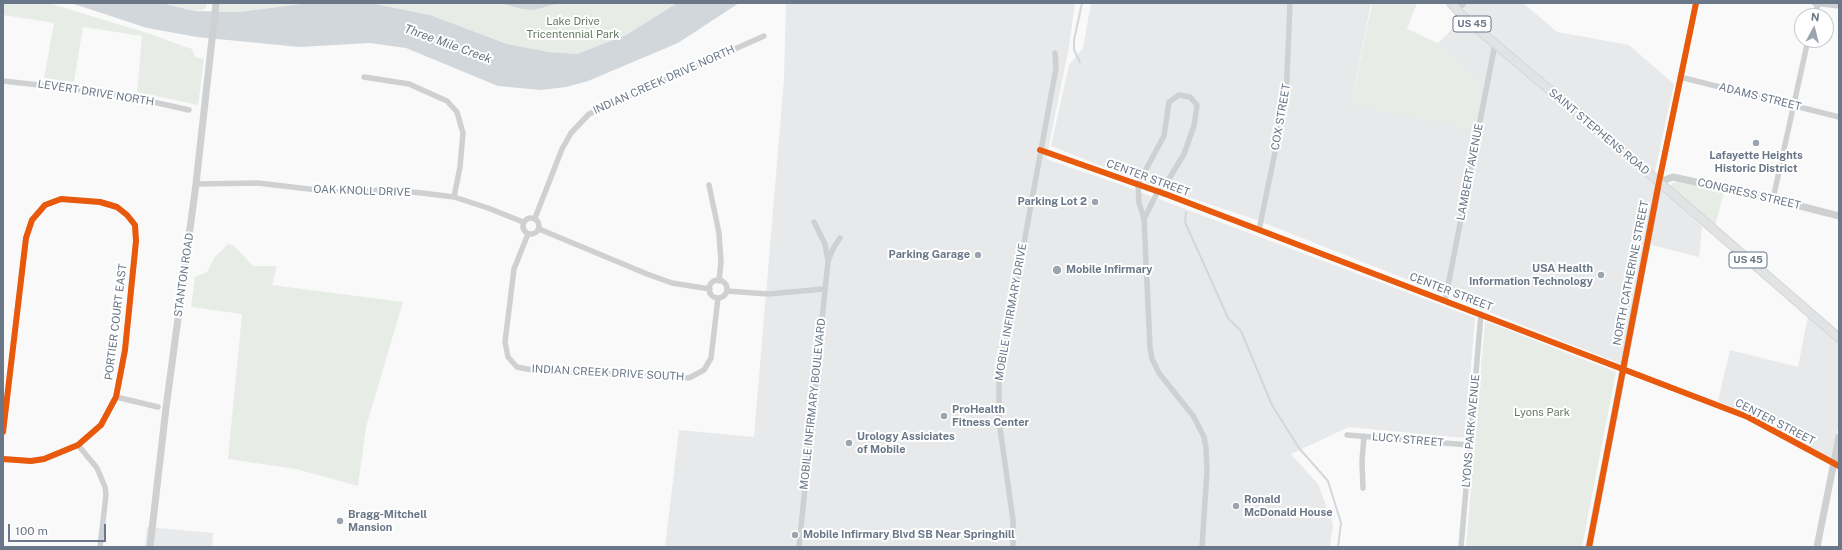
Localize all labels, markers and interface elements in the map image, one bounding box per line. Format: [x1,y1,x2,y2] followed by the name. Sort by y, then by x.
[1794,8,1834,48] north arrow
[1810,11,1820,24] text: N
[527,15,619,41] park label: Lake Drive Tricentennial Park
[1453,16,1491,32] road number: US 45
[402,22,494,66] water label: Three Mile Creek
[591,43,737,117] street label: INDIAN CREEK DRIVE NORTH
[37,77,155,109] street label: LEVERT DRIVE NORTH
[1717,80,1803,114] street label: ADAMS STREET
[1269,83,1293,151] street label: COX STREET
[1546,86,1652,178] street label: SAINT STEPHENS ROAD
[1454,122,1486,222] street label: LAMBERT AVENUE
[1751,138,1761,148] marker: Lafayette Heights Historic District
[1709,149,1803,175] place label: Lafayette Heights Historic District
[1104,157,1192,199] street label: CENTER STREET
[1696,176,1802,212] street label: CONGRESS STREET
[313,183,411,199] street label: OAK KNOLL DRIVE
[1018,195,1087,209] place label: Parking Lot 2
[1090,197,1100,207] marker: Parking Lot 2
[1610,199,1652,347] street label: NORTH CATHERINE STREET
[172,232,196,318] street label: STANTON ROAD
[992,242,1030,382] street label: MOBILE INFIRMARY DRIVE
[889,248,970,262] place label: Parking Garage
[973,250,983,260] marker: Parking Garage
[1729,252,1767,268] road number: US 45
[1469,262,1593,288] place label: USA Health Information Technology
[102,263,130,381] street label: PORTIER COURT EAST
[1066,263,1153,277] place label: Mobile Infirmary
[1051,264,1063,276] marker: Mobile Infirmary
[1408,270,1494,314] street label: CENTER STREET
[1596,270,1606,280] marker: USA Health Information Technology
[797,318,829,490] street label: MOBILE INFIRMARY BOULEVARD
[531,362,685,384] street label: INDIAN CREEK DRIVE SOUTH
[1459,374,1483,488] street label: LYONS PARK AVENUE
[1733,396,1817,448] street label: CENTER STREET
[952,403,1029,429] place label: ProHealth Fitness Center
[1514,406,1570,420] park label: Lyons Park
[939,411,949,421] marker: ProHealth Fitness Center
[857,430,955,456] place label: Urology Assiciates of Mobile
[1372,430,1444,450] street label: LUCY STREET
[844,438,854,448] marker: Urology Assiciates of Mobile
[1244,493,1333,519] place label: Ronald McDonald House
[1231,501,1241,511] marker: Ronald McDonald House
[348,508,427,534] place label: Bragg-Mitchell Mansion
[10,516,108,542] scale bar
[335,516,345,526] marker: Bragg-Mitchell Mansion
[15,524,48,538] text: 100 m
[803,528,1015,542] place label: Mobile Infirmary Blvd SB Near Springhill
[790,530,800,540] marker: Mobile Infirmary Blvd SB Near Springhill

